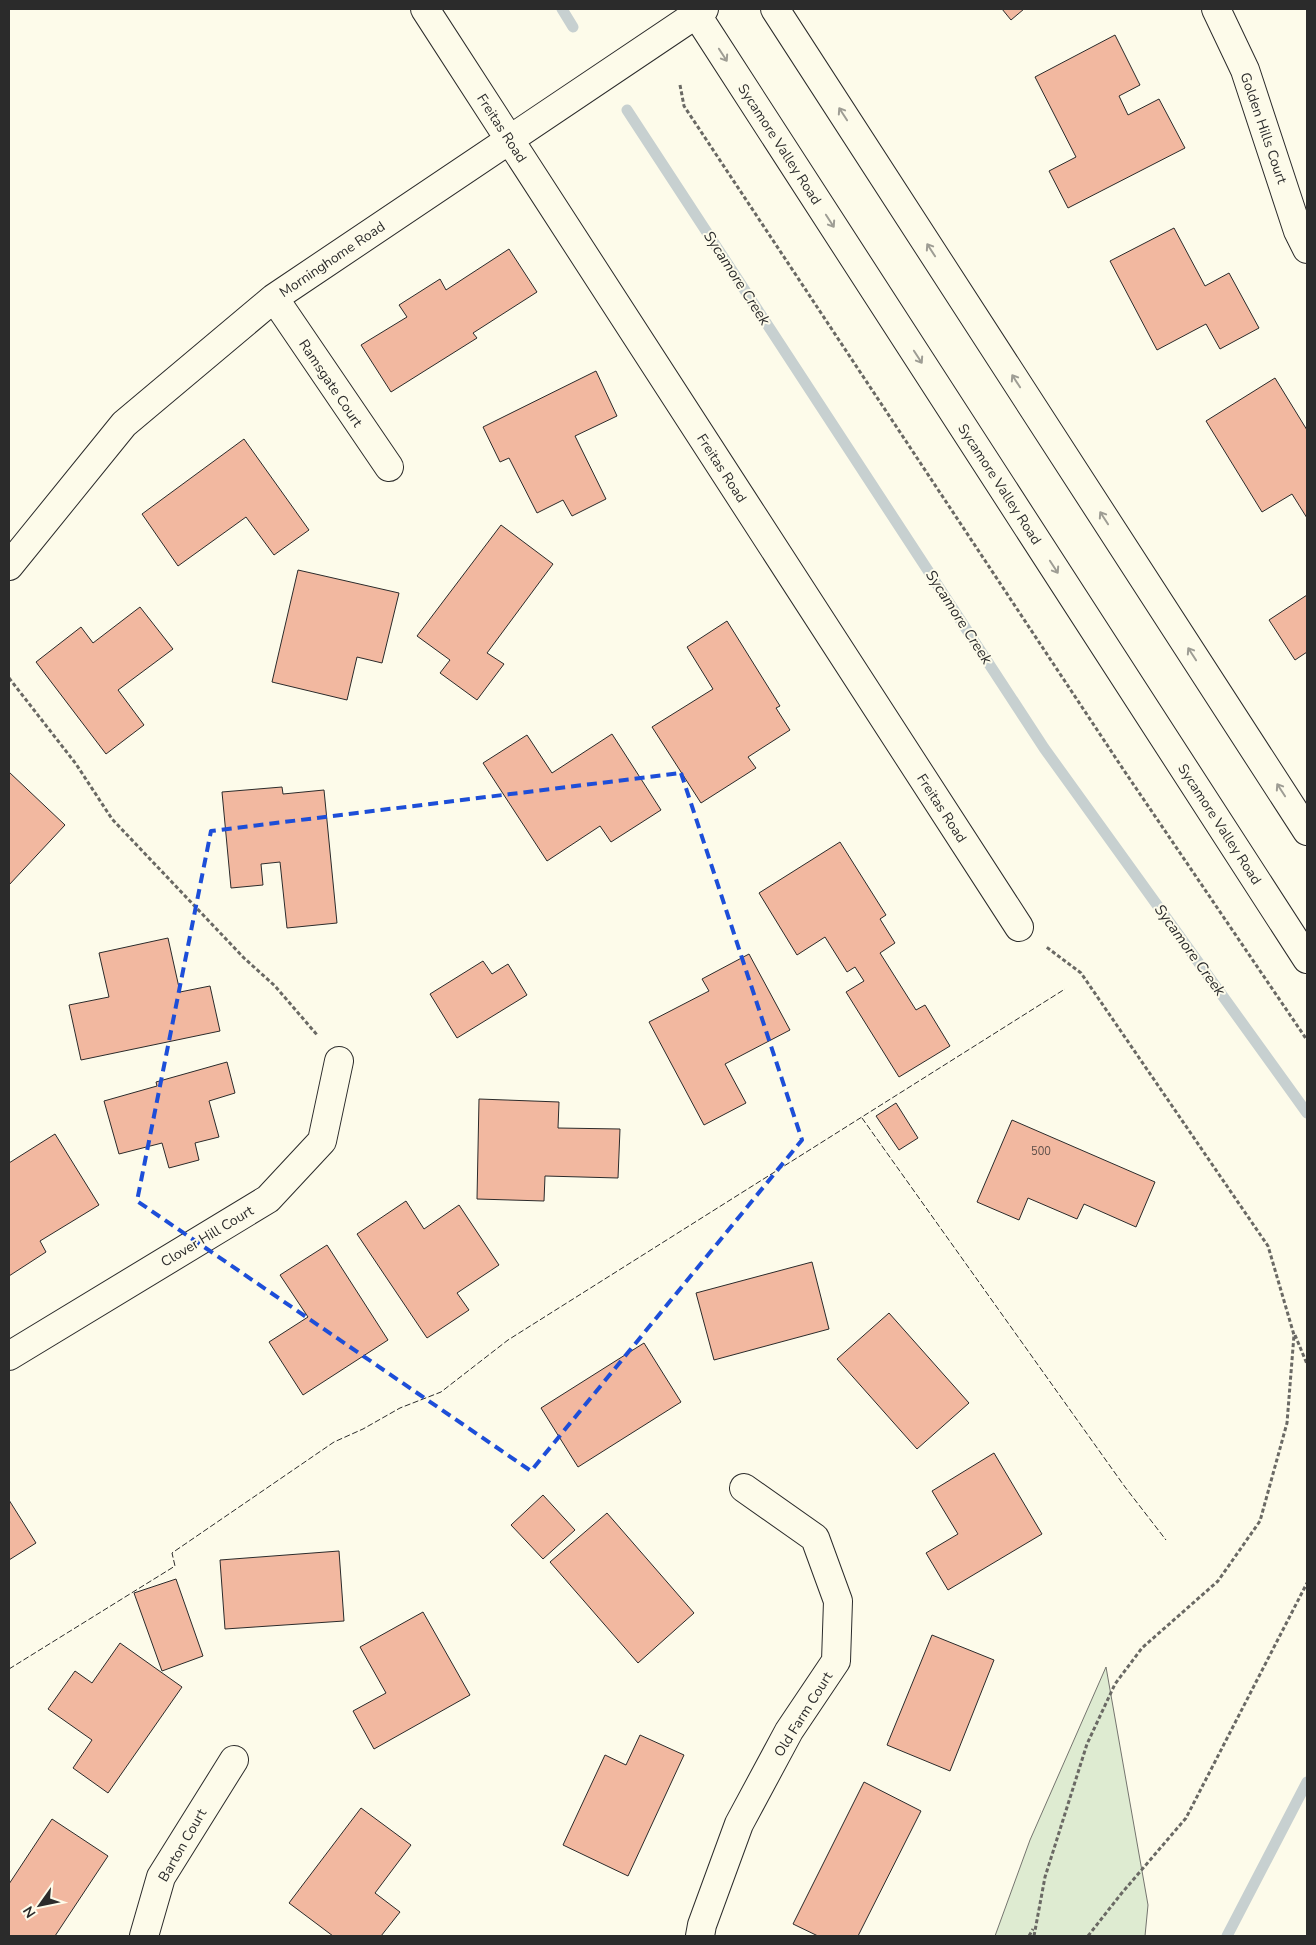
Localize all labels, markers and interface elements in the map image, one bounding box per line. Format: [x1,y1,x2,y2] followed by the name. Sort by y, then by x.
[718,47,728,61] one-way arrow
[1236,70,1292,186] street label: Golden Hills Court
[733,80,826,208] street label: Sycamore Valley Road
[472,90,531,166] street label: Freitas Road
[837,107,847,121] one-way arrow
[825,213,835,227] one-way arrow
[276,217,389,302] street label: Morninghome Road
[699,227,775,329] water label: Sycamore Creek
[926,244,936,258] one-way arrow
[294,336,367,431] street label: Ramsgate Court
[913,350,924,364] one-way arrow
[1010,375,1020,389] one-way arrow
[953,420,1046,548] street label: Sycamore Valley Road
[692,430,751,506] street label: Freitas Road
[1099,511,1109,525] one-way arrow
[1049,560,1059,574] one-way arrow
[921,566,997,668] water label: Sycamore Creek
[1187,647,1198,661] one-way arrow
[1173,760,1266,888] street label: Sycamore Valley Road
[912,770,971,846] street label: Freitas Road
[1276,784,1286,798] one-way arrow
[1150,900,1230,1000] water label: Sycamore Creek
[1031,1144,1051,1159] house number: 500
[157,1201,257,1272] street label: Clover Hill Court
[770,1668,837,1760] street label: Old Farm Court
[154,1805,211,1885] street label: Barton Court
[15,1880,65,1930] north arrow
[19,1902,40,1921] text: N

